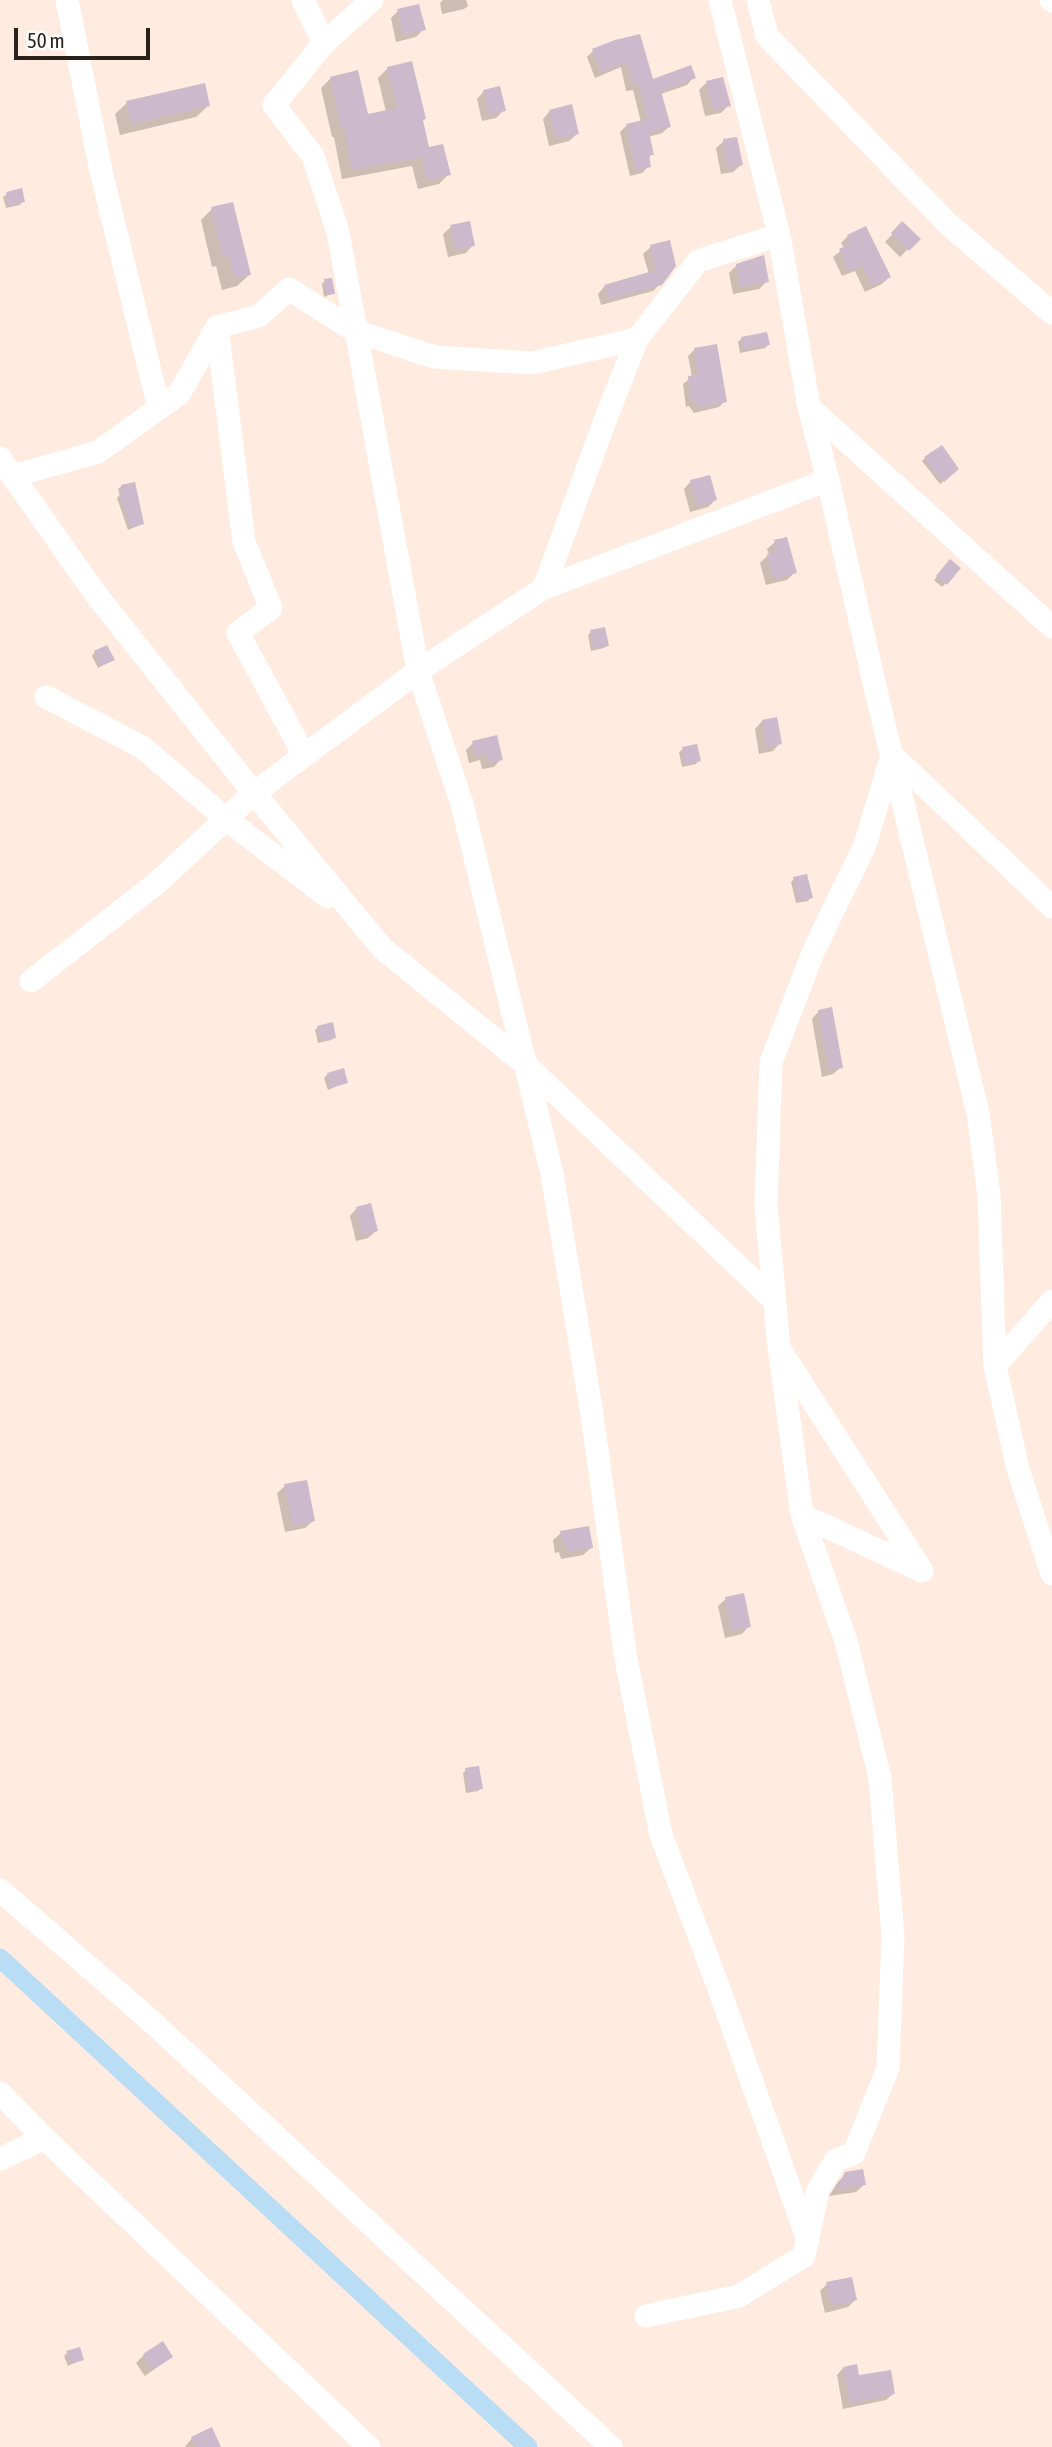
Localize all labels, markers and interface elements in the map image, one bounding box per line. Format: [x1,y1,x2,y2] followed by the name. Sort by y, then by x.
[18,14,154,58] scale bar
[27,28,65,52] text: 50 m

